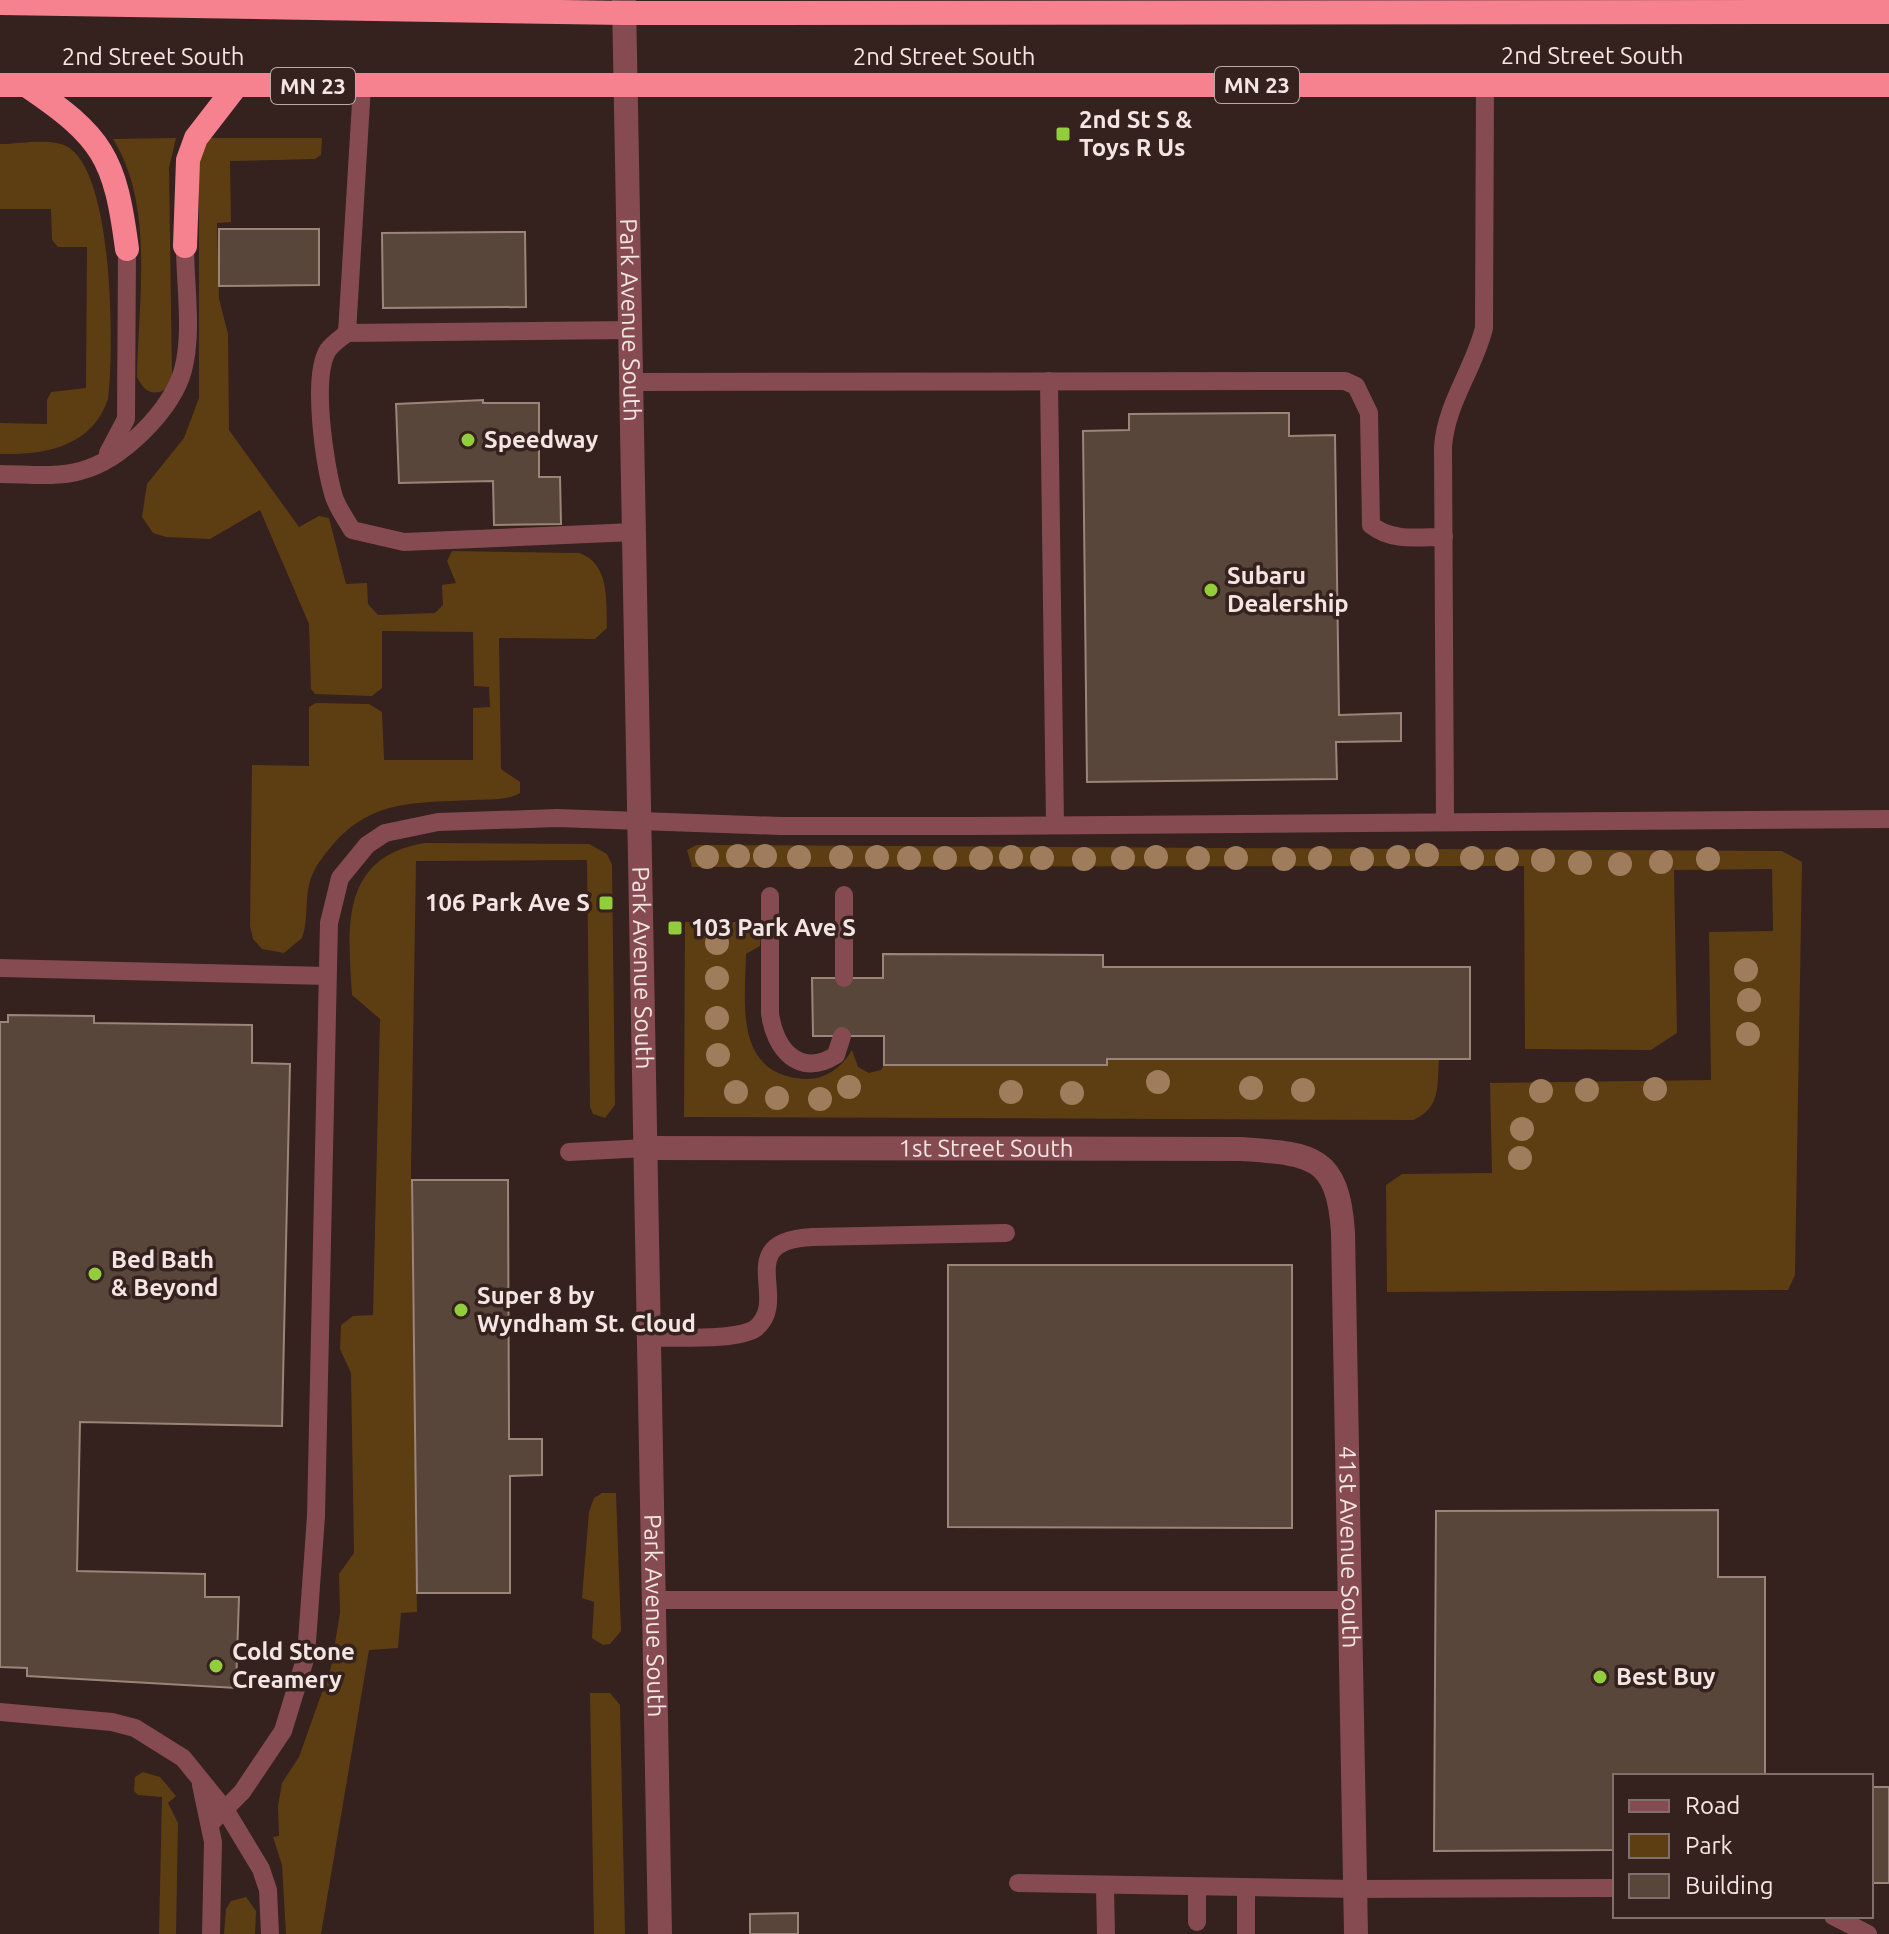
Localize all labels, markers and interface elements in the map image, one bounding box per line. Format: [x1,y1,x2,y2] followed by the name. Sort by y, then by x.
[1501,42,1683,69] street label: 2nd Street South
[62,43,244,70] street label: 2nd Street South
[853,43,1035,70] street label: 2nd Street South
[1215,67,1299,103] road number: MN 23
[271,68,355,104] road number: MN 23
[1079,106,1193,161] place label: 2nd St S & Toys R Us
[1054,125,1072,143] marker: 2nd St S & Toys R Us
[615,218,646,422] street label: Park Avenue South
[484,426,598,453] place label: Speedway
[459,431,477,449] marker: Speedway
[1227,562,1349,617] place label: Subaru Dealership
[1202,581,1220,599] marker: Subaru Dealership
[627,866,658,1070] street label: Park Avenue South
[425,889,590,916] place label: 106 Park Ave S
[597,894,615,912] marker: 106 Park Ave S
[691,914,856,941] place label: 103 Park Ave S
[666,919,684,937] marker: 103 Park Ave S
[899,1134,1073,1162] street label: 1st Street South
[111,1246,218,1301] place label: Bed Bath & Beyond
[86,1265,104,1283] marker: Bed Bath & Beyond
[477,1282,696,1337] place label: Super 8 by Wyndham St. Cloud
[452,1301,470,1319] marker: Super 8 by Wyndham St. Cloud
[1334,1446,1365,1649] street label: 41st Avenue South
[639,1514,670,1718] street label: Park Avenue South
[232,1638,355,1693] place label: Cold Stone Creamery
[207,1657,225,1675] marker: Cold Stone Creamery
[1616,1663,1716,1690] place label: Best Buy
[1591,1668,1609,1686] marker: Best Buy
[1613,1774,1873,1918] legend
[1685,1792,1740,1819] text: Road
[1685,1832,1733,1859] text: Park
[1685,1872,1773,1899] text: Building

